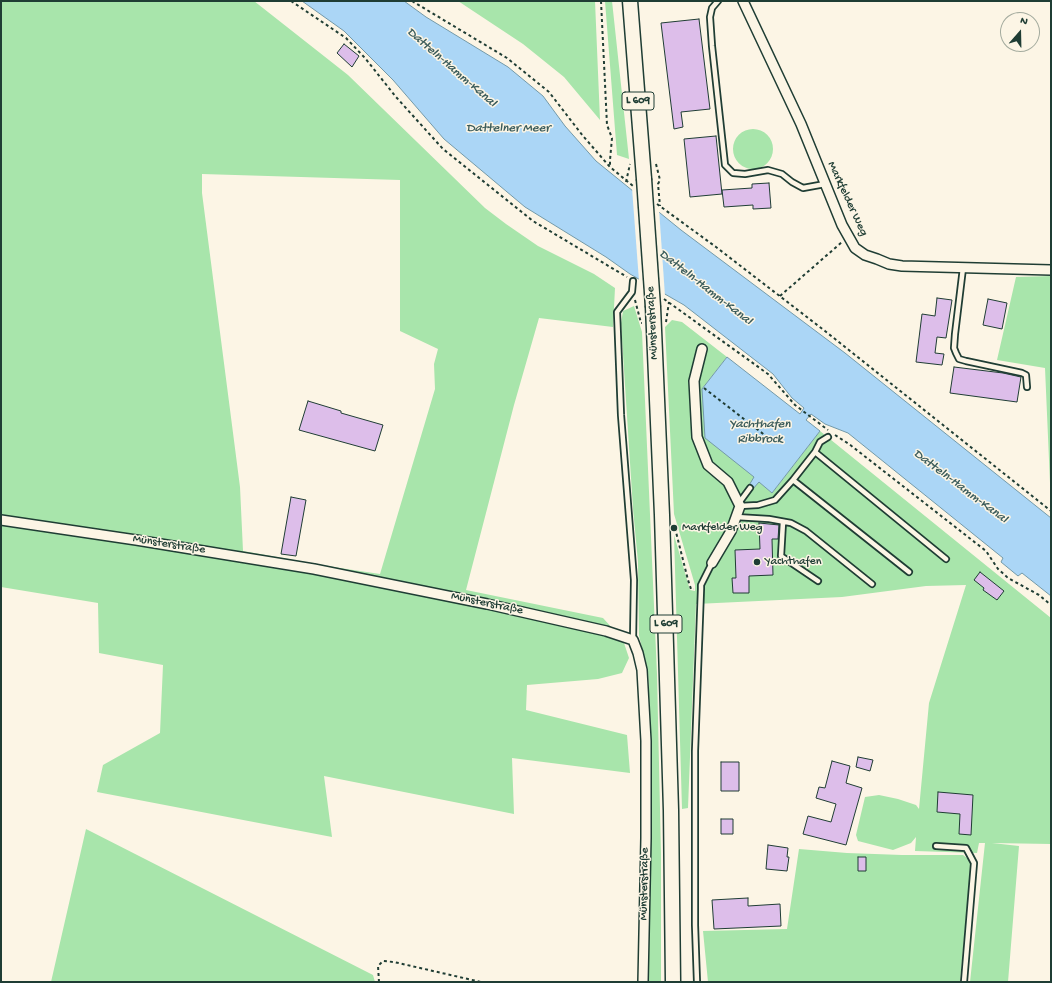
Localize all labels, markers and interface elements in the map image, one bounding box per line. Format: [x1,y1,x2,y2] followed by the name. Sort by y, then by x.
[1000,12,1040,52] north arrow
[1018,15,1029,29] text: N
[403,25,499,111] water label: Datteln-Hamm-Kanal
[622,92,654,110] road number: L 609
[466,121,550,137] water label: Dattelner Meer
[823,159,871,239] street label: Markfelder Weg
[655,247,755,329] water label: Datteln-Hamm-Kanal
[644,286,662,360] street label: Münsterstraße
[729,417,791,448] water label: Yachthafen Ribbrock
[910,446,1010,528] water label: Datteln-Hamm-Kanal
[682,521,763,535] place label: Markfelder Weg
[669,523,679,533] marker: Markfelder Weg
[132,532,206,558] street label: Münsterstraße
[765,555,821,569] place label: Yachthafen
[752,557,762,567] marker: Yachthafen
[450,589,524,619] street label: Münsterstraße
[650,615,682,633] road number: L 609
[637,847,653,921] street label: Münsterstraße

